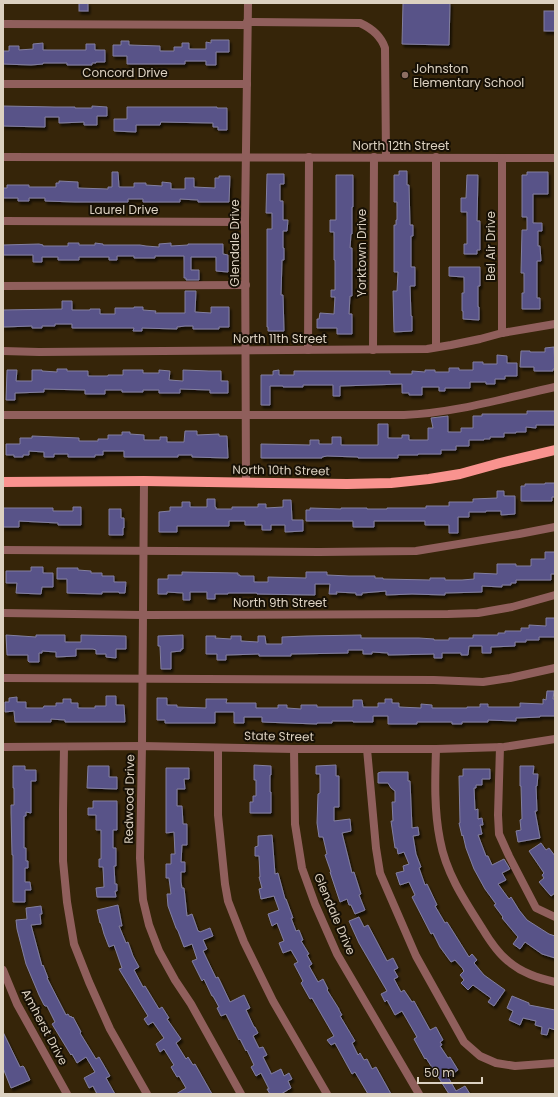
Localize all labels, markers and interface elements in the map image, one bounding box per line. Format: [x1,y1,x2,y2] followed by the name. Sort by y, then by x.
[413,60,524,91] place label: Johnston Elementary School
[82,64,168,81] street label: Concord Drive
[400,70,410,80] marker: Johnston Elementary School
[353,137,449,154] street label: North 12th Street
[226,199,243,287] street label: Glendale Drive
[89,201,159,218] street label: Laurel Drive
[353,209,370,297] street label: Yorktown Drive
[482,211,499,281] street label: Bel Air Drive
[233,330,327,347] street label: North 11th Street
[232,461,330,479] street label: North 10th Street
[233,594,327,611] street label: North 9th Street
[244,727,314,745] street label: State Street
[120,754,138,844] street label: Redwood Drive
[310,870,360,958] street label: Glendale Drive
[18,986,72,1068] street label: Amherst Drive
[418,1059,482,1085] scale bar
[424,1064,455,1081] text: 50 m

